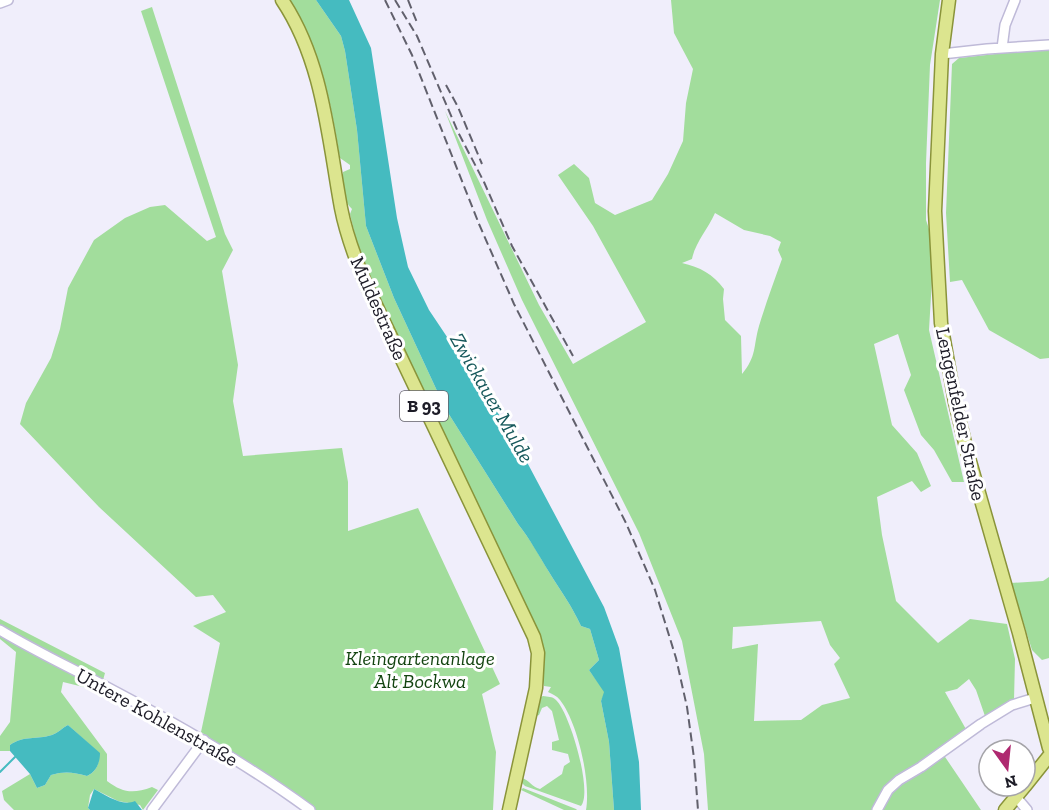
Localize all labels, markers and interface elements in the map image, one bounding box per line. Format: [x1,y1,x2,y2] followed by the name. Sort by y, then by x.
[345,252,413,364] street label: Muldestraße
[931,325,991,503] street label: Lengenfelder Straße
[445,328,540,467] water label: Zwickauer Mulde
[400,391,448,421] road number: B 93
[345,646,495,693] park label: Kleingartenanlage Alt Bockwa
[72,663,242,771] street label: Untere Kohlenstraße
[977,738,1037,798] north arrow
[1002,771,1019,793] text: N

